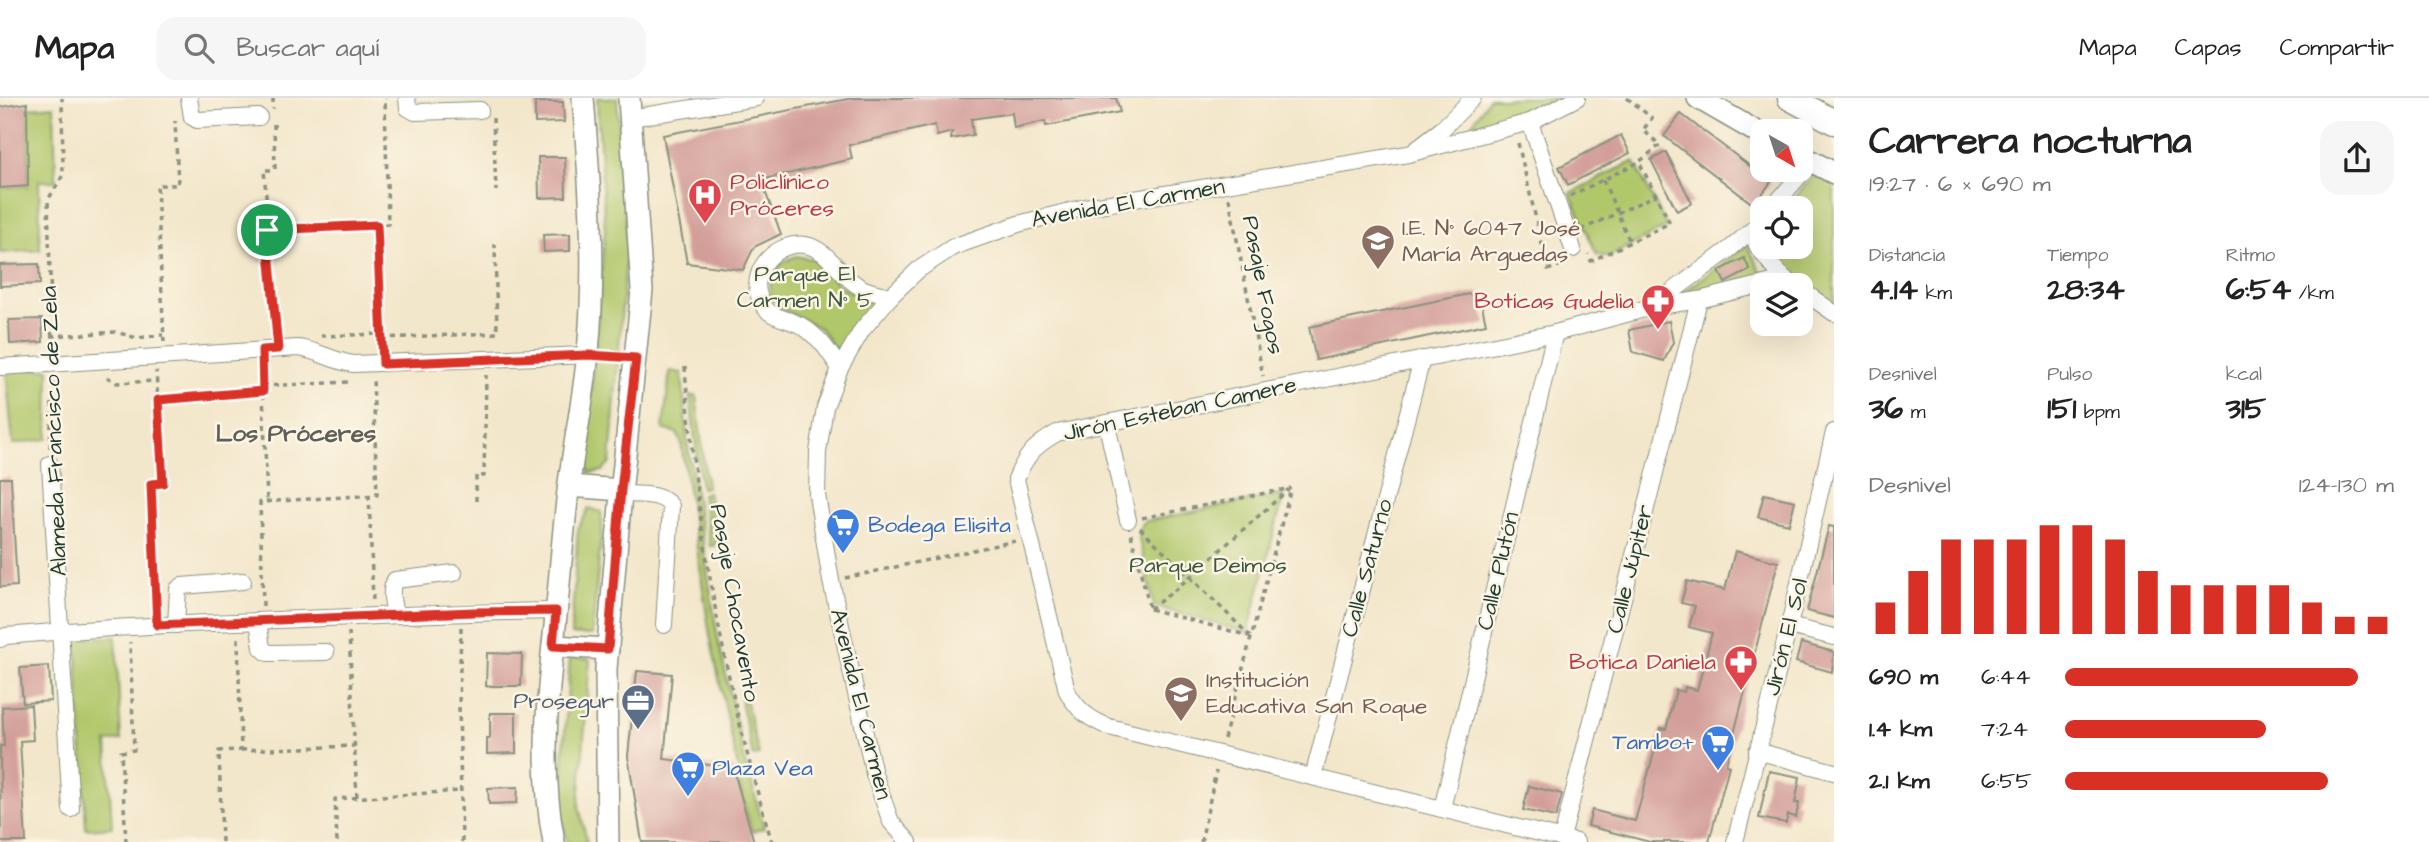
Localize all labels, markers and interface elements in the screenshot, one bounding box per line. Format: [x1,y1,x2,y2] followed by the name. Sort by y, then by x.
[156,17,646,80] search box
[35,25,114,71] text: Mapa
[180,29,218,67] icon: search
[236,30,379,66] text: Buscar aquí
[2079,31,2137,65] text: Mapa
[2175,31,2241,65] text: Capas
[2279,31,2394,65] text: Compartir
[1869,116,2192,168] text: Carrera nocturna
[1750,119,1813,182] north arrow
[1750,119,1813,336] map controls
[2320,121,2394,195] button: share
[730,166,834,224] place label: Policlínico Próceres
[1869,168,2051,200] text: 19:27 · 6 × 690 m
[1029,170,1227,236] street label: Avenida El Carmen
[686,176,724,225] hospital icon: Policlínico Próceres
[1750,196,1813,259] button: locate
[237,200,297,260] pin
[248,211,286,249] icon: arrive
[1402,212,1581,271] place label: I.E. N° 6047 José María Arguedas
[1233,213,1292,357] street label: Pasaje Fogos
[1359,222,1397,271] school or university icon: I.E. N° 6047 José María Arguedas
[1869,242,1945,269] text: Distancia
[2047,242,2108,269] text: Tiempo
[2226,242,2275,269] text: Ritmo
[737,258,873,316] park label: Parque El Carmen N° 5
[1869,269,1918,311] text: 4.14
[2047,269,2125,311] text: 28:34
[2226,269,2291,311] text: 6:54
[1750,273,1813,336] button: layers
[1918,280,1952,307] text: km
[2291,280,2334,307] text: /km
[1639,282,1677,331] pharmacy icon: Botícas Gudelia
[33,285,75,577] street label: Alameda Francisco de Zela
[1474,285,1634,317] place label: Botícas Gudelia
[1869,361,1937,388] text: Desnivel
[2047,361,2092,388] text: Pulso
[2226,361,2262,388] text: kcal
[1060,369,1300,449] street label: Jirón Esteban Camere
[1869,388,1903,430] text: 36
[2047,388,2076,430] text: 151
[2226,388,2266,430] text: 315
[1903,399,1925,426] text: m
[2076,399,2120,426] text: bpm
[216,417,376,451] district label: Los Próceres
[1869,469,1951,501] text: Desnivel
[2299,469,2394,501] text: 124–130 m
[1333,495,1401,640] street label: Calle Saturno
[1599,501,1661,637] street label: Calle Júpiter
[702,502,768,704] street label: Pasaje Chocavento
[824,506,862,555] supermarket icon: Bodega Elisita
[868,509,1011,542] place label: Bodega Elisita
[1469,509,1527,633] street label: Calle Plutón
[1129,549,1287,581] park label: Parque Deimos
[1756,575,1816,699] street label: Jirón El Sol
[822,605,900,803] street label: Avenida El Carmen
[1722,643,1760,692] pharmacy icon: Botica Daniela
[1569,646,1716,678] place label: Botica Daniela
[1869,661,1938,693] text: 690 m
[1981,661,2031,693] text: 6:44
[1206,664,1427,722] place label: Institución Educativa San Roque
[1162,674,1200,723] school or university icon: Institución Educativa San Roque
[619,682,657,731] office icon: Prosegur
[513,685,614,718] place label: Prosegur
[1869,713,1932,745] text: 1.4 km
[1981,713,2028,745] text: 7:24
[1699,723,1737,772] supermarket icon: Tambo+
[1612,726,1694,758] place label: Tambo+
[669,749,707,798] supermarket icon: Plaza Vea
[712,752,813,784] place label: Plaza Vea
[1869,765,1930,797] text: 2.1 km
[1981,765,2032,797] text: 6:55

